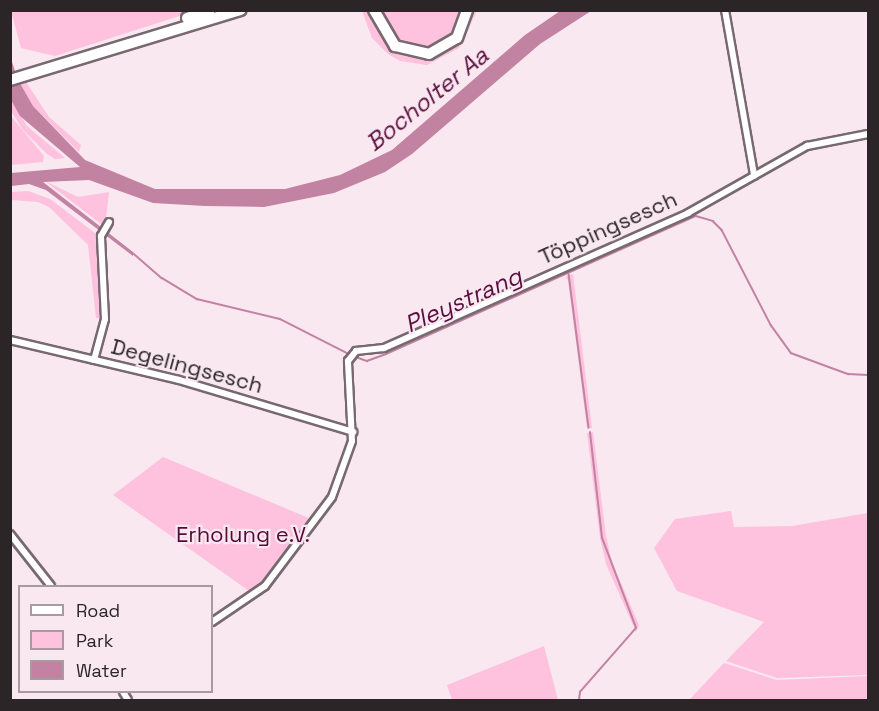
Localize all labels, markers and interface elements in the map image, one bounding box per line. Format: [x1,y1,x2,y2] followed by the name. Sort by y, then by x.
[360,41,494,157] water label: Bocholter Aa
[535,186,681,270] street label: Töppingsesch
[400,261,526,339] water label: Pleystrang
[108,333,266,399] street label: Degelingsesch
[176,522,310,548] park label: Erholung e.V.
[18,585,213,693] legend
[76,599,120,622] text: Road
[76,629,113,652] text: Park
[76,659,127,682] text: Water

